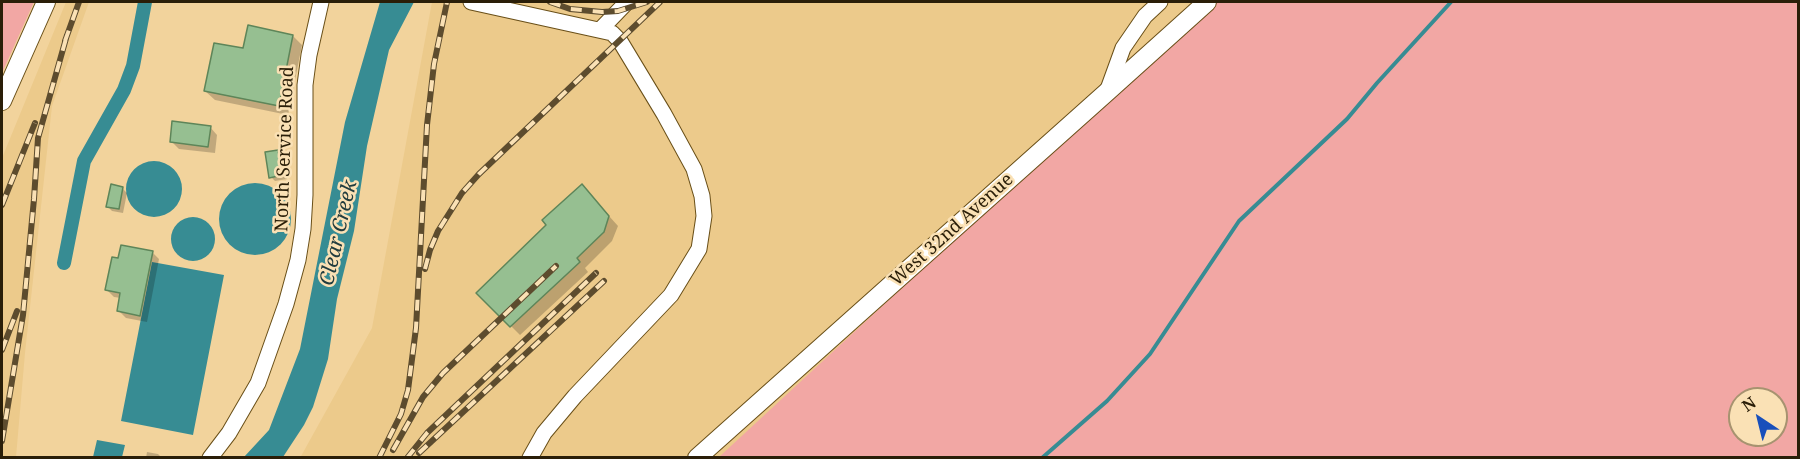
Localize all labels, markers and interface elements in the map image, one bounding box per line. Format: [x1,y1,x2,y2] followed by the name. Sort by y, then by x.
[271,66,299,232] street label: North Service Road
[886,169,1018,291] street label: West 32nd Avenue
[315,178,363,288] water label: Clear Creek
[1728,387,1788,447] north arrow
[1737,391,1760,417] text: N

